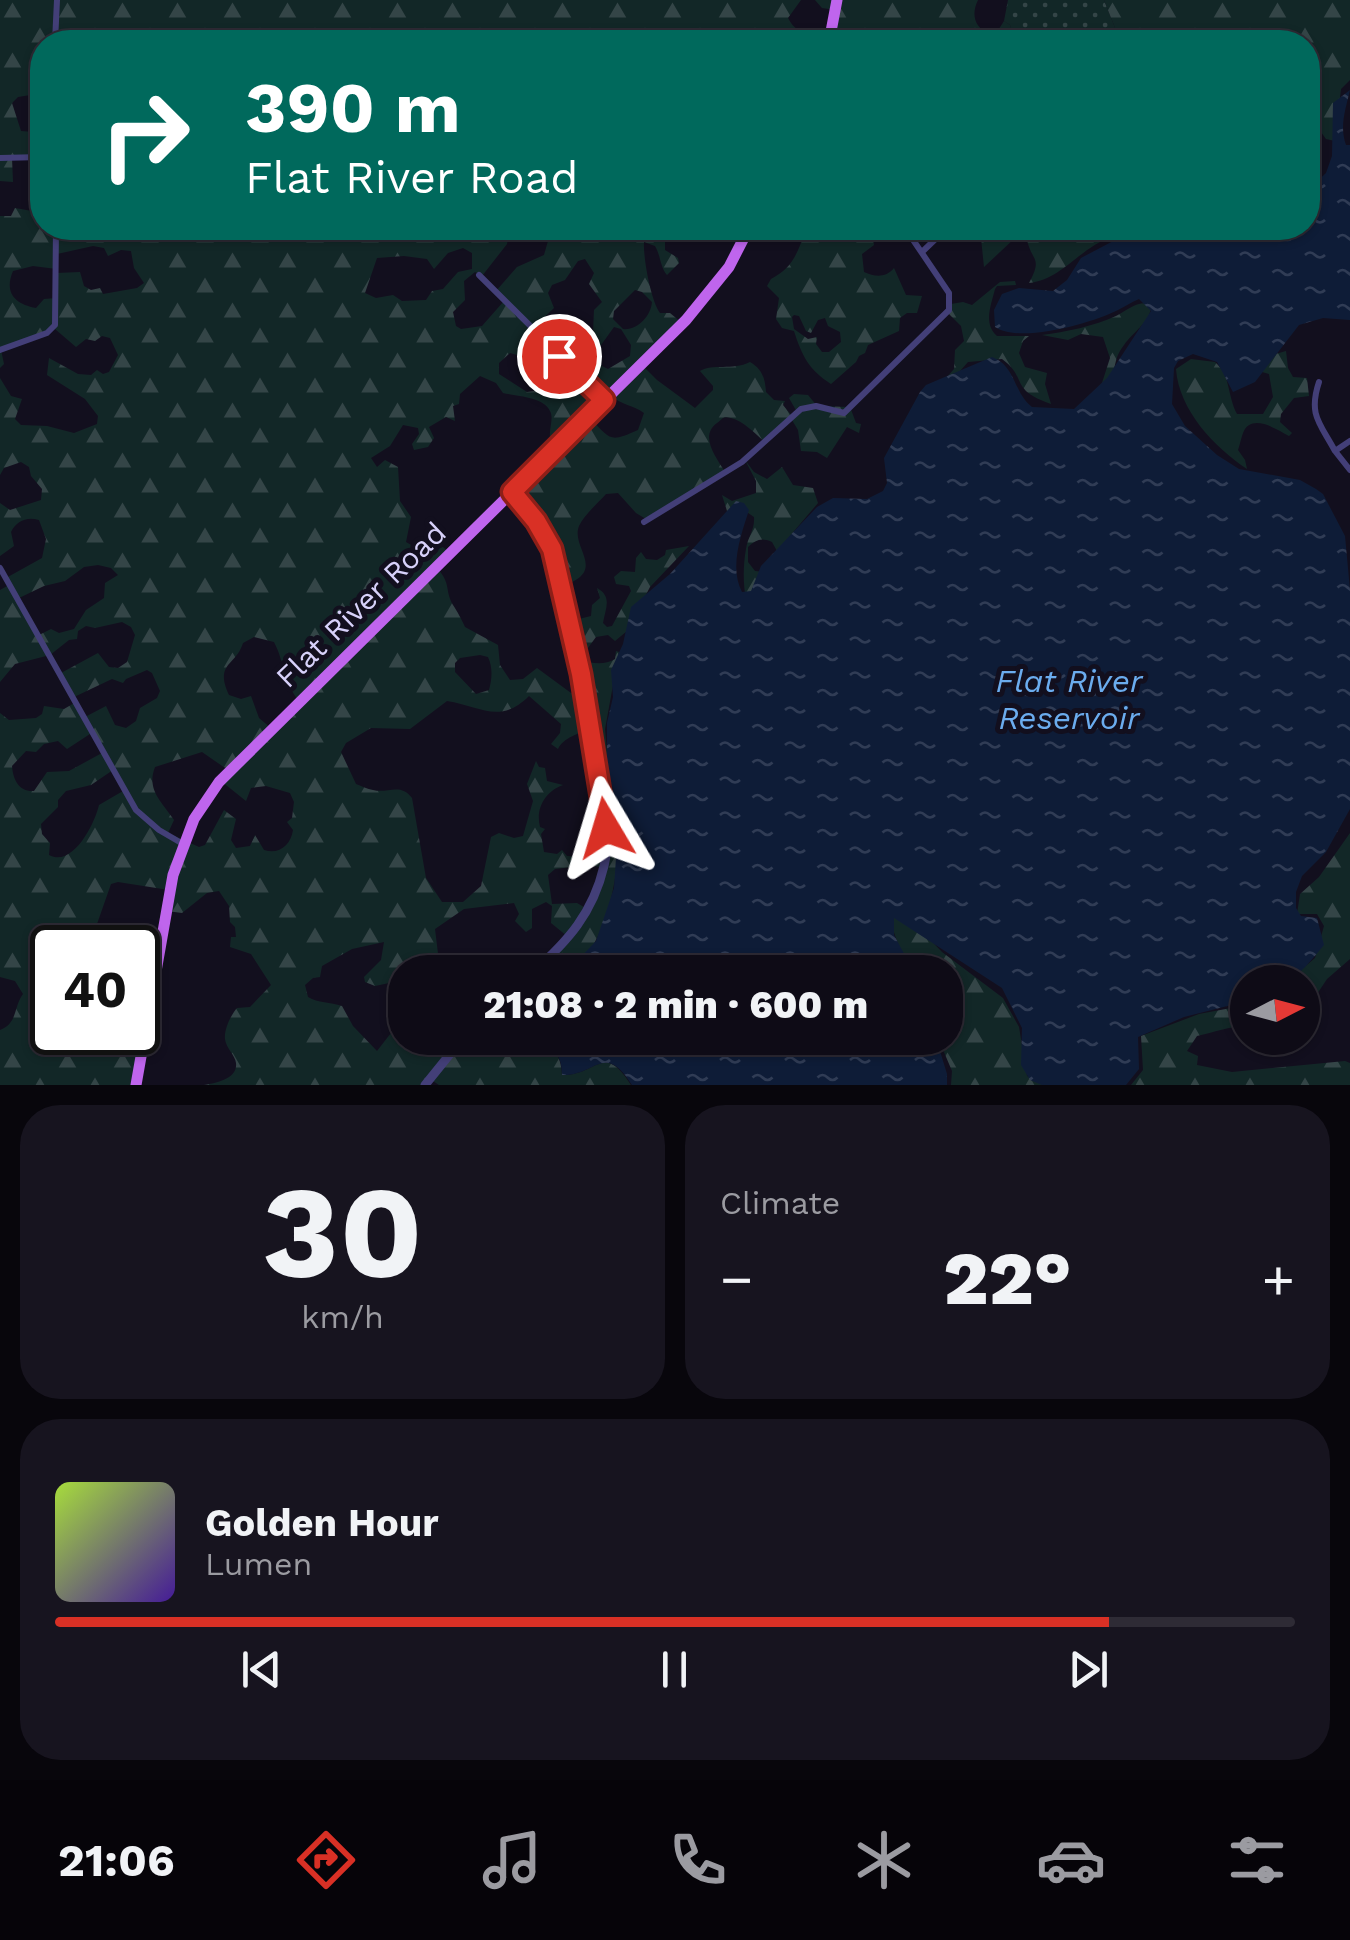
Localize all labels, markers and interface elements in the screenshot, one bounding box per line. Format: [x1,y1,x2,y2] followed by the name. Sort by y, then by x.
[245,67,461,149] text: 390 m
[80,70,210,200] icon: right
[245,151,579,204] text: Flat River Road
[517,314,602,399] pin
[532,329,587,384] icon: arrive
[269,515,453,694] street label: Flat River Road
[995,662,1144,737] water label: Flat River Reservoir
[554,776,658,880] position arrow
[30,925,160,1055] speed limit sign: 40
[1230,965,1320,1055] north arrow
[1230,965,1320,1055] map controls
[483,983,868,1027] text: 21:08 · 2 min · 600 m
[262,1156,423,1309] text: 30
[720,1184,840,1222] text: Climate
[943,1234,1072,1322] text: 22°
[720,1247,753,1311] text: −
[1262,1247,1295,1311] text: +
[301,1298,384,1336] text: km/h
[205,1501,439,1545] text: Golden Hour
[205,1545,312,1583] text: Lumen
[234,1642,289,1697] icon: previous
[647,1642,702,1697] icon: pause
[1061,1642,1116,1697] icon: next
[291,1825,361,1895] icon: directions
[477,1825,547,1895] icon: music
[663,1825,733,1895] icon: phone
[849,1825,919,1895] icon: climate
[1036,1825,1106,1895] icon: car
[1222,1825,1292,1895] icon: filters
[58,1834,175,1887] text: 21:06

